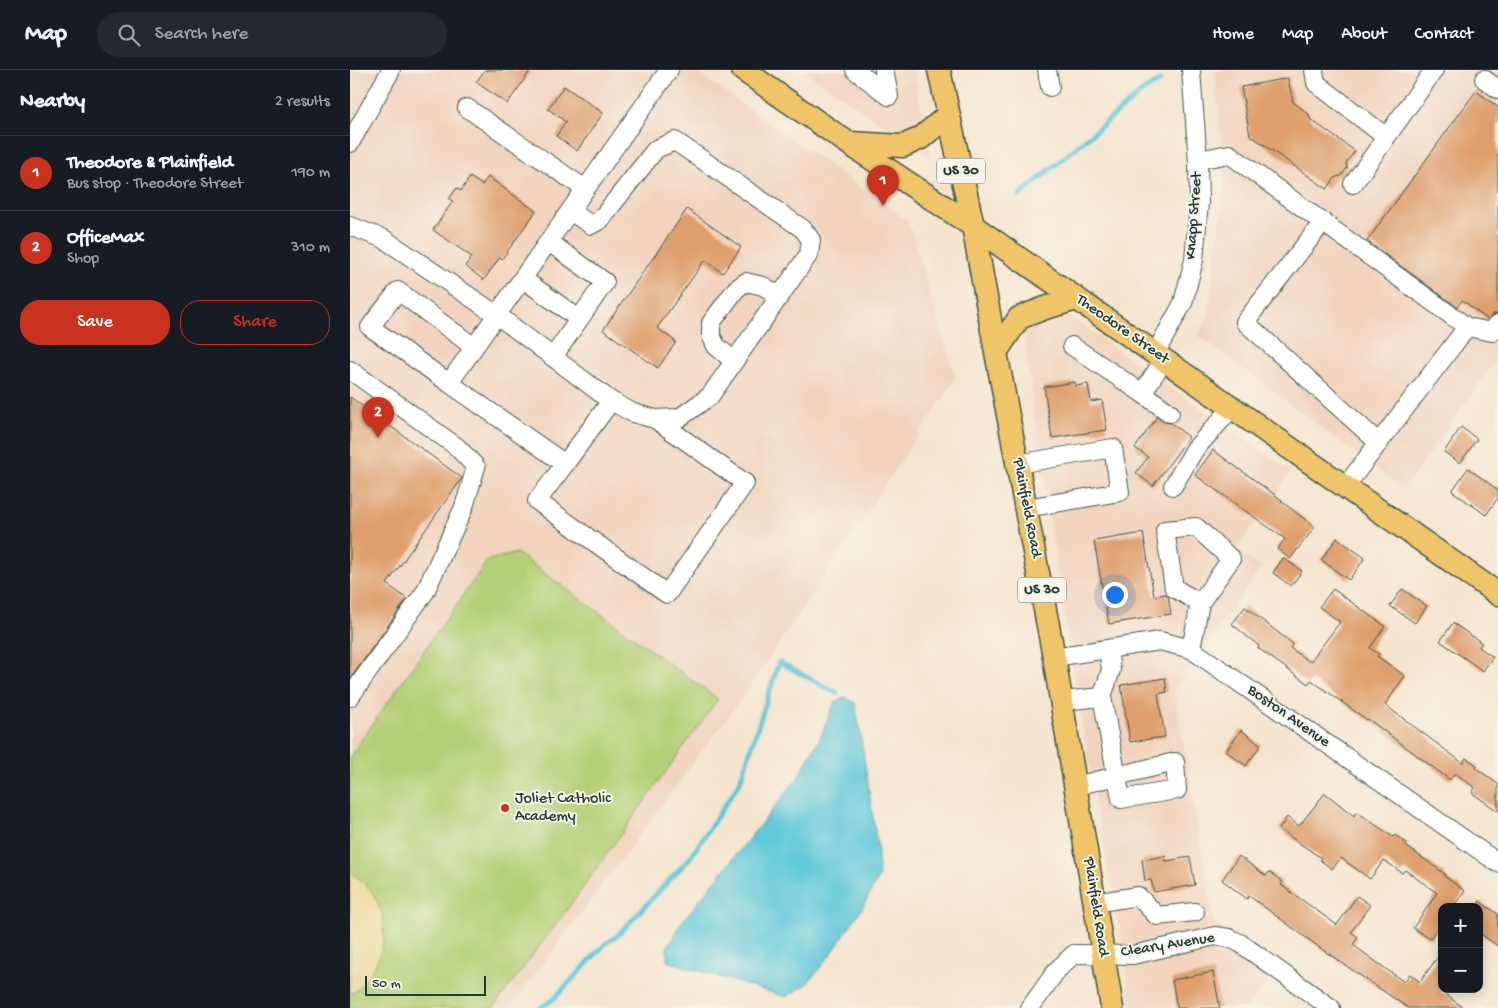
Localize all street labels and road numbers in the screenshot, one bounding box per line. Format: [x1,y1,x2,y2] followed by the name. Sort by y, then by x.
[937,158,985,184] road number: US 30
[1182,170,1208,260] street label: Knapp Street
[1071,290,1173,370] street label: Theodore Street
[1007,456,1045,561] street label: Plainfield Road
[1018,578,1066,602] road number: US 30
[1242,681,1334,753] street label: Boston Avenue
[1078,855,1113,960] street label: Plainfield Road
[1120,929,1217,963] street label: Cleary Avenue

